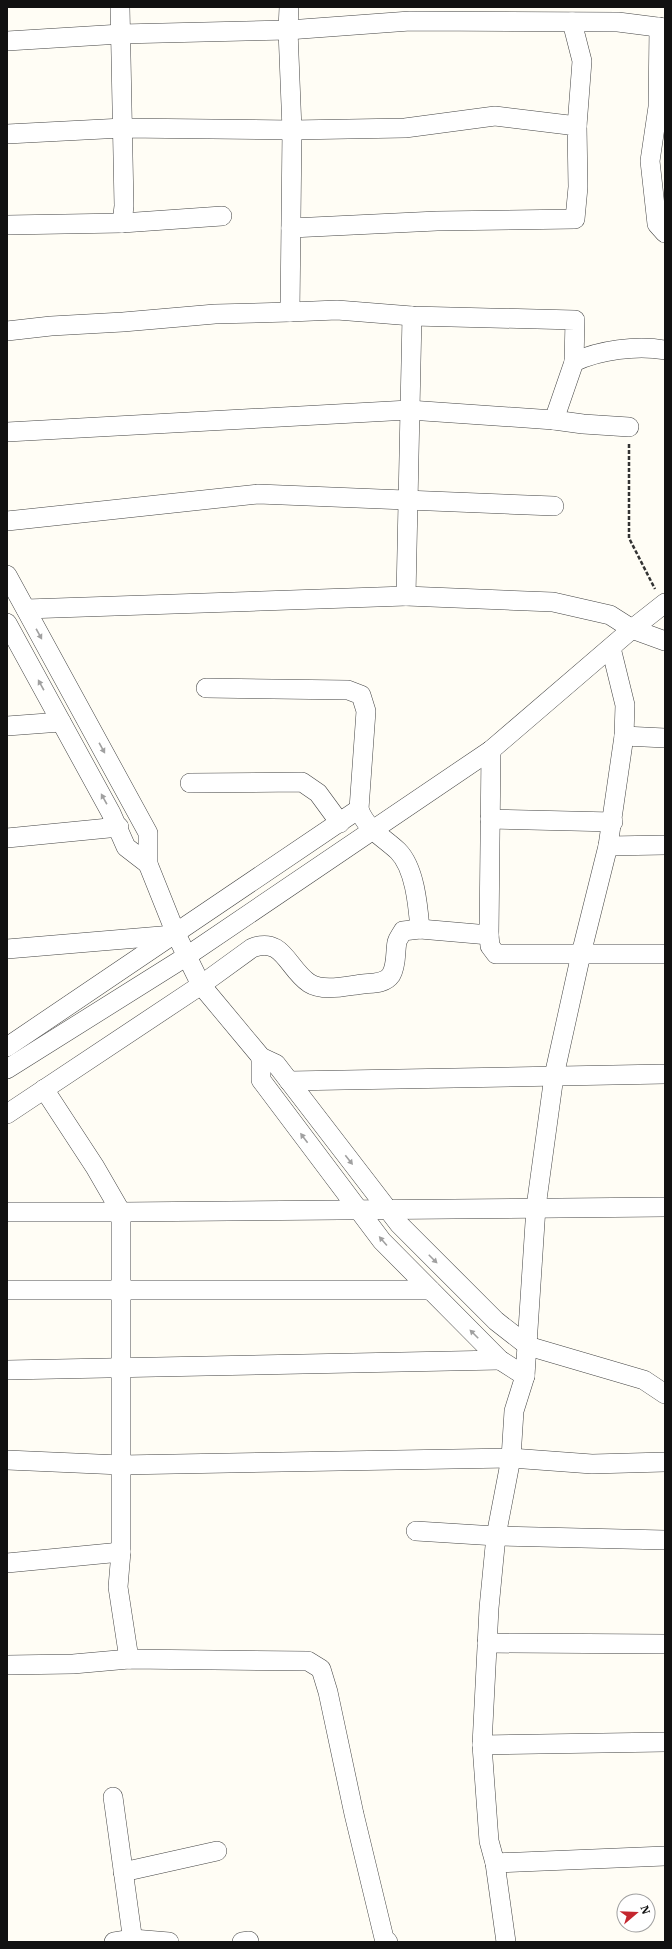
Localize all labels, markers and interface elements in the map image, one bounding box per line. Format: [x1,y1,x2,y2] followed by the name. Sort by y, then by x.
[36,628,43,640] one-way arrow
[38,679,45,691] one-way arrow
[98,742,105,754] one-way arrow
[100,793,107,805] one-way arrow
[300,1132,308,1143] one-way arrow
[345,1154,354,1165] one-way arrow
[378,1236,387,1246] one-way arrow
[428,1254,438,1263] one-way arrow
[469,1329,479,1339] one-way arrow
[616,1893,656,1933] north arrow
[637,1903,654,1916] text: N

